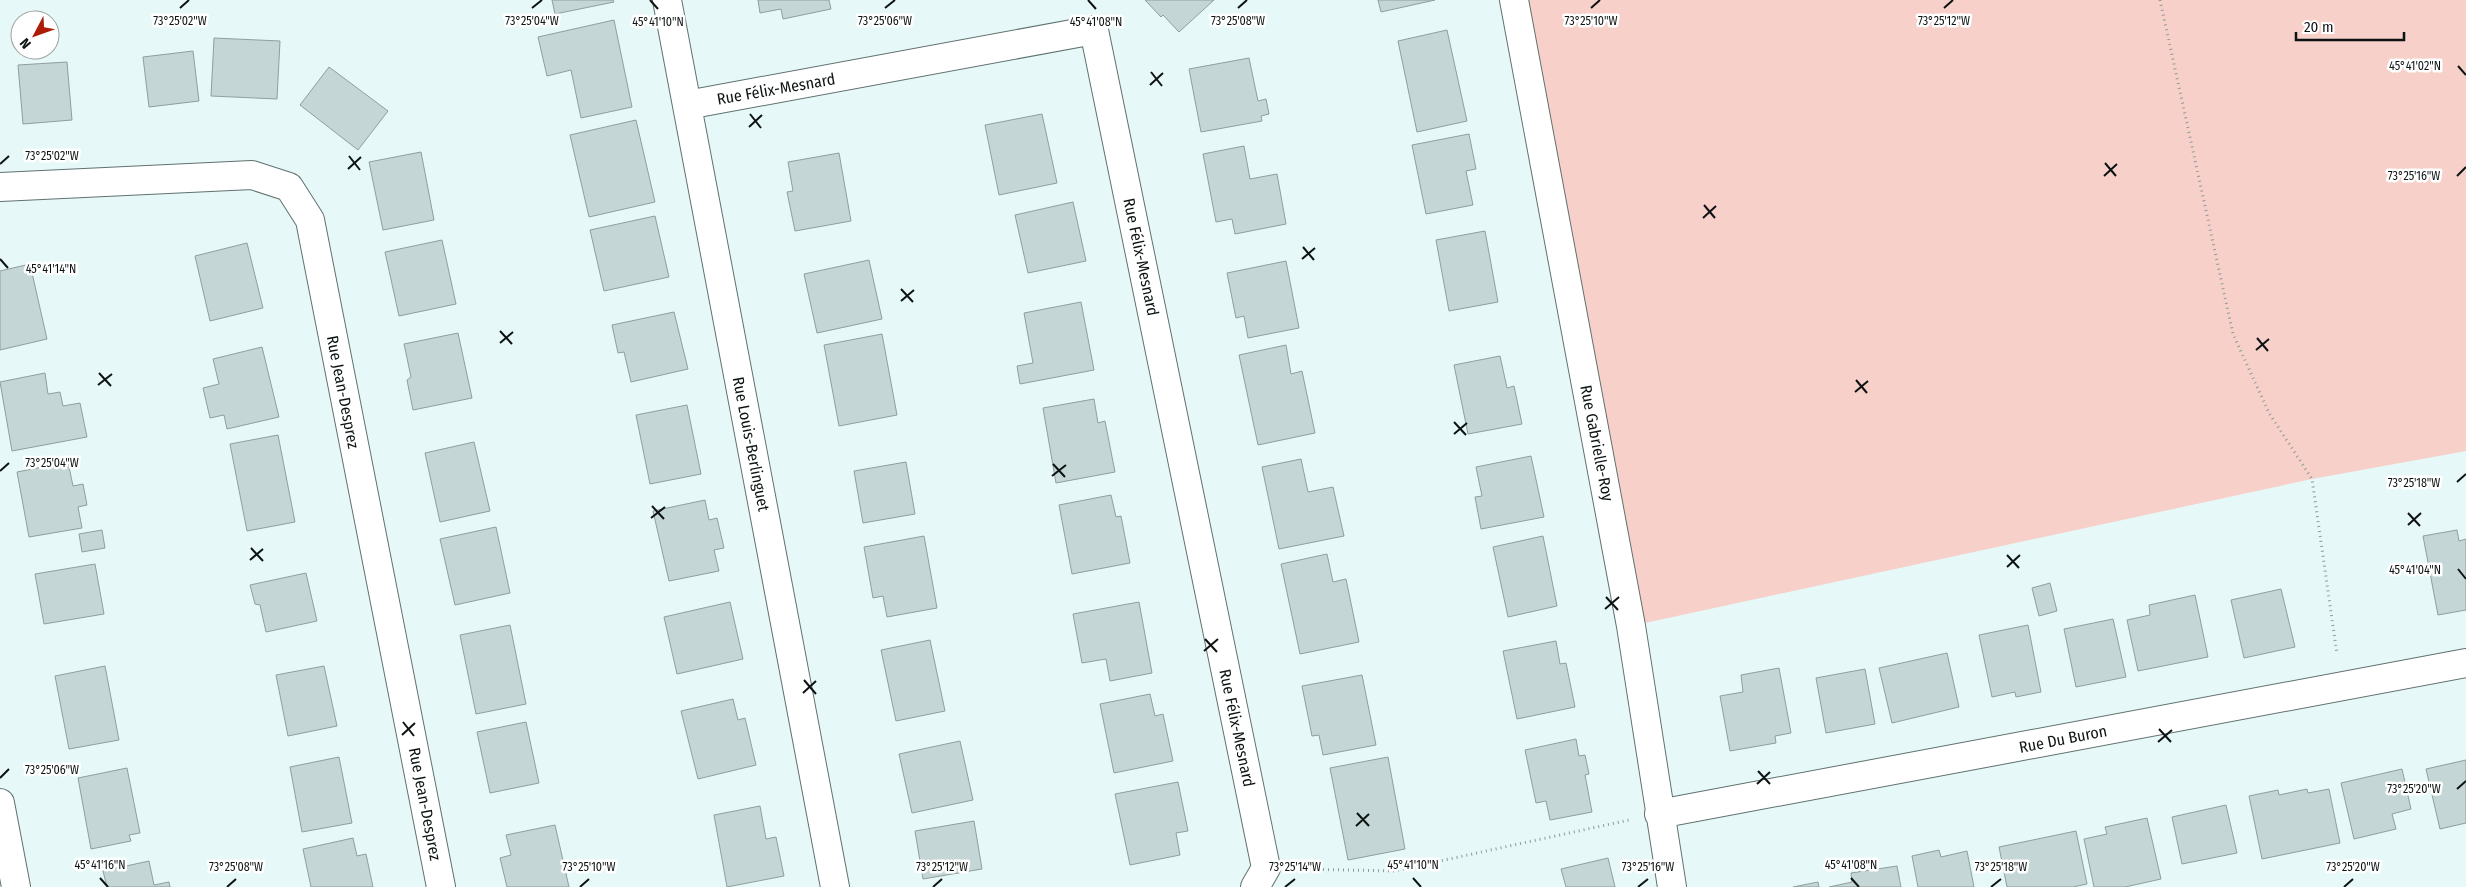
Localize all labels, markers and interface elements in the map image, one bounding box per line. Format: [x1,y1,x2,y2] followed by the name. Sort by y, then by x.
[10,10,60,60] north arrow
[2296,10,2404,42] scale bar
[153,14,207,28] text: 73°25'02"W
[505,14,559,28] text: 73°25'04"W
[858,14,912,28] text: 73°25'06"W
[1211,14,1265,28] text: 73°25'08"W
[1564,14,1618,28] text: 73°25'10"W
[1918,14,1970,28] text: 73°25'12"W
[632,15,684,29] text: 45°41'10"N
[1070,15,1122,29] text: 45°41'08"N
[2304,18,2334,36] text: 20 m
[16,34,35,52] text: N
[2389,59,2441,73] text: 45°41'02"N
[715,69,837,109] street label: Rue Félix-Mesnard
[25,149,79,163] text: 73°25'02"W
[2388,169,2440,183] text: 73°25'16"W
[1119,196,1163,318] street label: Rue Félix-Mesnard
[26,262,76,276] text: 45°41'14"N
[323,334,363,450] street label: Rue Jean-Desprez
[729,375,774,514] street label: Rue Louis-Berlinguet
[1576,383,1618,504] street label: Rue Gabrielle-Roy
[25,456,79,470] text: 73°25'04"W
[2388,476,2440,490] text: 73°25'18"W
[2389,563,2441,577] text: 45°41'04"N
[1215,667,1259,789] street label: Rue Félix-Mesnard
[2017,721,2109,757] street label: Rue Du Buron
[405,746,445,862] street label: Rue Jean-Desprez
[25,763,79,777] text: 73°25'06"W
[2387,782,2441,796] text: 73°25'20"W
[74,858,126,872] text: 45°41'16"N
[1387,858,1439,872] text: 45°41'10"N
[1825,858,1877,872] text: 45°41'08"N
[209,860,263,874] text: 73°25'08"W
[562,860,616,874] text: 73°25'10"W
[916,860,968,874] text: 73°25'12"W
[1269,860,1321,874] text: 73°25'14"W
[1622,860,1674,874] text: 73°25'16"W
[1975,860,2027,874] text: 73°25'18"W
[2326,860,2380,874] text: 73°25'20"W

